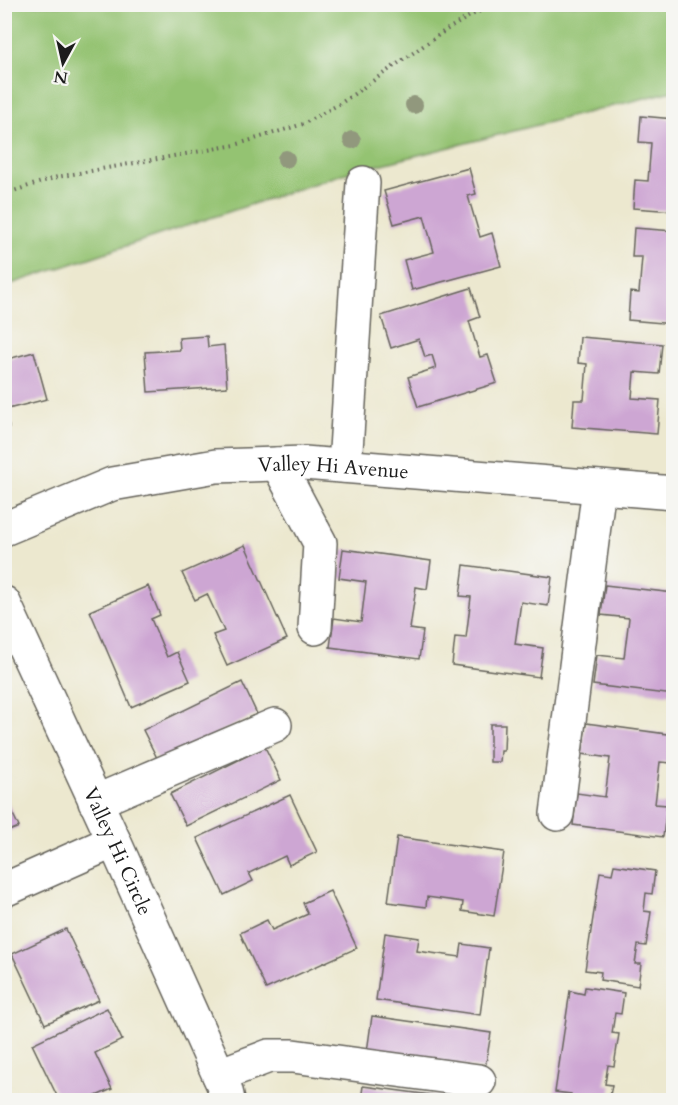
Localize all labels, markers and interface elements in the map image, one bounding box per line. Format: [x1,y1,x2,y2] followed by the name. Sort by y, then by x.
[33,33,93,93] north arrow
[53,65,69,89] text: N
[257,450,410,485] street label: Valley Hi Avenue
[77,783,158,919] street label: Valley Hi Circle

